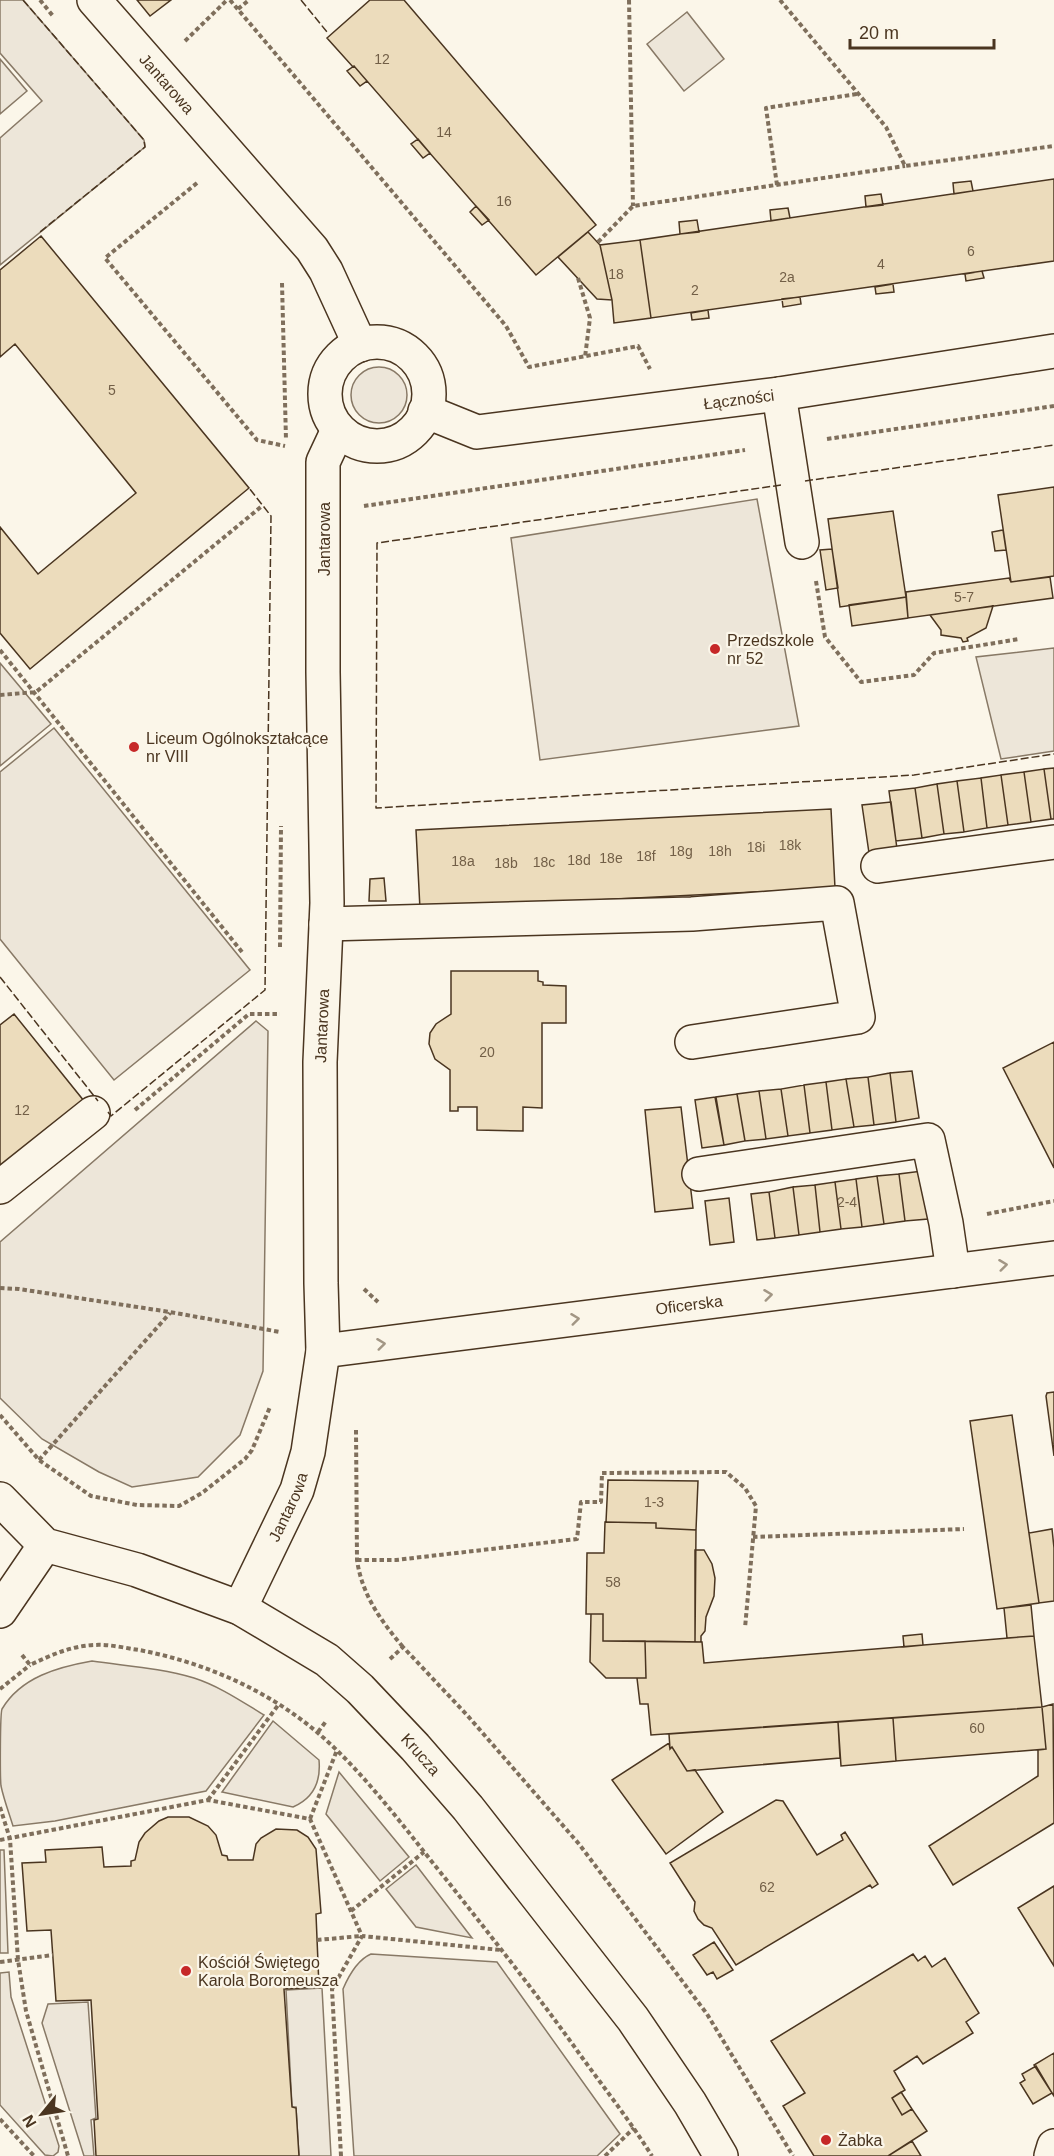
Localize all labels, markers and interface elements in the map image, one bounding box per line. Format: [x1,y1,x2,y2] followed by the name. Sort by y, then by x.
[850,12,994,50] scale bar
[859,23,899,43] text: 20 m
[136,50,198,117] street label: Jantarowa
[374,51,390,67] house number: 12
[436,124,452,140] house number: 14
[496,193,512,209] house number: 16
[967,243,975,259] house number: 6
[877,256,885,272] house number: 4
[608,266,624,282] house number: 18
[779,269,795,285] house number: 2a
[691,282,699,298] house number: 2
[108,382,116,398] house number: 5
[702,386,775,412] street label: Łączności
[316,502,333,576] street label: Jantarowa
[954,589,974,605] house number: 5-7
[727,632,814,667] place label: Przedszkole nr 52
[708,642,722,656] marker: Przedszkole nr 52
[146,730,328,765] place label: Liceum Ogólnokształcące nr VIII
[127,740,141,754] marker: Liceum Ogólnokształcące nr VIII
[779,837,802,853] house number: 18k
[747,839,765,855] house number: 18i
[669,843,693,859] house number: 18g
[708,843,732,859] house number: 18h
[636,848,656,864] house number: 18f
[599,850,623,866] house number: 18e
[567,852,591,868] house number: 18d
[451,853,475,869] house number: 18a
[533,854,555,870] house number: 18c
[494,855,518,871] house number: 18b
[311,988,332,1063] street label: Jantarowa
[479,1044,495,1060] house number: 20
[14,1102,30,1118] house number: 12
[837,1194,857,1210] house number: 2-4
[999,1259,1008,1272] one-way arrow
[763,1289,773,1302] one-way arrow
[654,1292,724,1317] street label: Oficerska
[570,1314,579,1326] one-way arrow
[377,1338,386,1351] one-way arrow
[265,1470,310,1544] street label: Jantarowa
[644,1494,664,1510] house number: 1-3
[605,1574,621,1590] house number: 58
[969,1720,985,1736] house number: 60
[398,1730,444,1778] street label: Krucza
[759,1879,775,1895] house number: 62
[198,1953,339,1989] place label: Kościół Świętego Karola Boromeusza
[179,1964,193,1978] marker: Kościół Świętego Karola Boromeusza
[12,2084,72,2144] north arrow
[19,2112,40,2131] text: N
[838,2131,883,2149] place label: Żabka
[819,2133,833,2147] marker: Żabka

